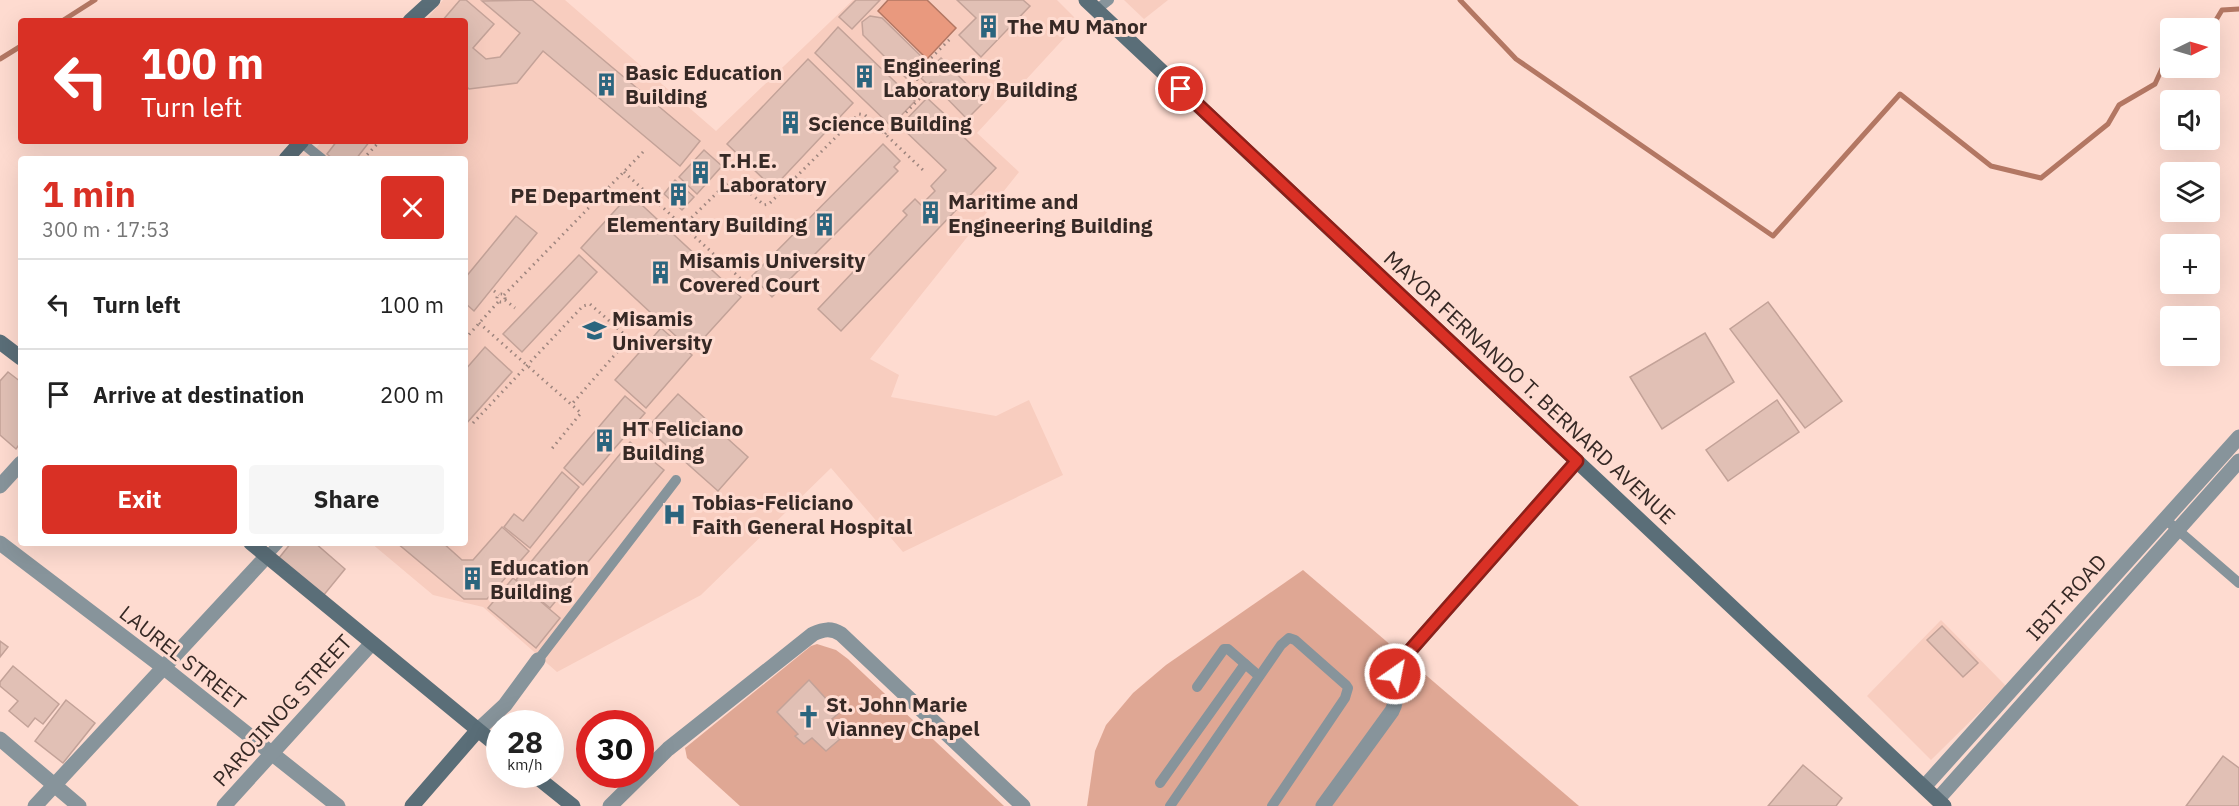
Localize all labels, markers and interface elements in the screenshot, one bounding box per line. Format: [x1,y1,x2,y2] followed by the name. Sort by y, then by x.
[1007,12,1148,40] place label: The MU Manor
[976,13,1002,39] building icon: The MU Manor
[2160,18,2220,78] north arrow
[2160,18,2220,366] map controls
[141,36,264,91] text: 100 m
[42,42,120,120] icon: left
[883,51,1078,103] place label: Engineering Laboratory Building
[625,58,782,110] place label: Basic Education Building
[1155,63,1206,114] pin
[852,64,878,90] building icon: Engineering Laboratory Building
[594,71,620,97] building icon: Basic Education Building
[1164,72,1197,105] icon: arrive
[141,89,242,124] text: Turn left
[2160,90,2220,150] button: sound
[808,109,972,137] place label: Science Building
[777,110,803,136] building icon: Science Building
[719,146,827,198] place label: T.H.E. Laboratory
[688,159,714,185] building icon: T.H.E. Laboratory
[2160,162,2220,222] button: layers
[42,170,136,217] text: 1 min
[381,176,444,239] button: close
[511,181,661,209] place label: PE Department
[666,182,692,208] building icon: PE Department
[948,187,1153,239] place label: Maritime and Engineering Building
[917,200,943,226] building icon: Maritime and Engineering Building
[606,210,807,238] place label: Elementary Building
[812,211,838,237] building icon: Elementary Building
[42,216,170,243] text: 300 m · 17:53
[2160,234,2220,294] button: +
[1378,244,1682,530] street label: MAYOR FERNANDO T. BERNARD AVENUE
[679,246,866,298] place label: Misamis University Covered Court
[648,259,674,285] building icon: Misamis University Covered Court
[42,288,75,321] icon: left
[93,290,181,319] text: Turn left
[380,290,444,319] text: 100 m
[612,304,713,356] place label: Misamis University
[2160,306,2220,366] button: −
[581,317,607,343] school or university icon: Misamis University
[42,378,75,411] icon: arrive
[93,380,304,409] text: Arrive at destination
[380,380,444,409] text: 200 m
[622,414,744,466] place label: HT Feliciano Building
[591,427,617,453] building icon: HT Feliciano Building
[42,465,237,534] button: Exit
[249,465,444,534] button: Share
[692,488,912,540] place label: Tobias-Feliciano Faith General Hospital
[661,501,687,527] hospital icon: Tobias-Feliciano Faith General Hospital
[2020,548,2112,646] street label: IBJT-ROAD
[490,553,589,605] place label: Education Building
[459,566,485,592] building icon: Education Building
[114,599,252,715] street label: LAUREL STREET
[206,628,358,792] street label: PAROJINOG STREET
[1363,642,1427,706] position arrow
[826,690,980,742] place label: St. John Marie Vianney Chapel
[795,703,821,729] church icon: St. John Marie Vianney Chapel
[576,710,654,788] speed limit sign: 30
[507,722,543,761] text: 28
[507,755,543,774] text: km/h

